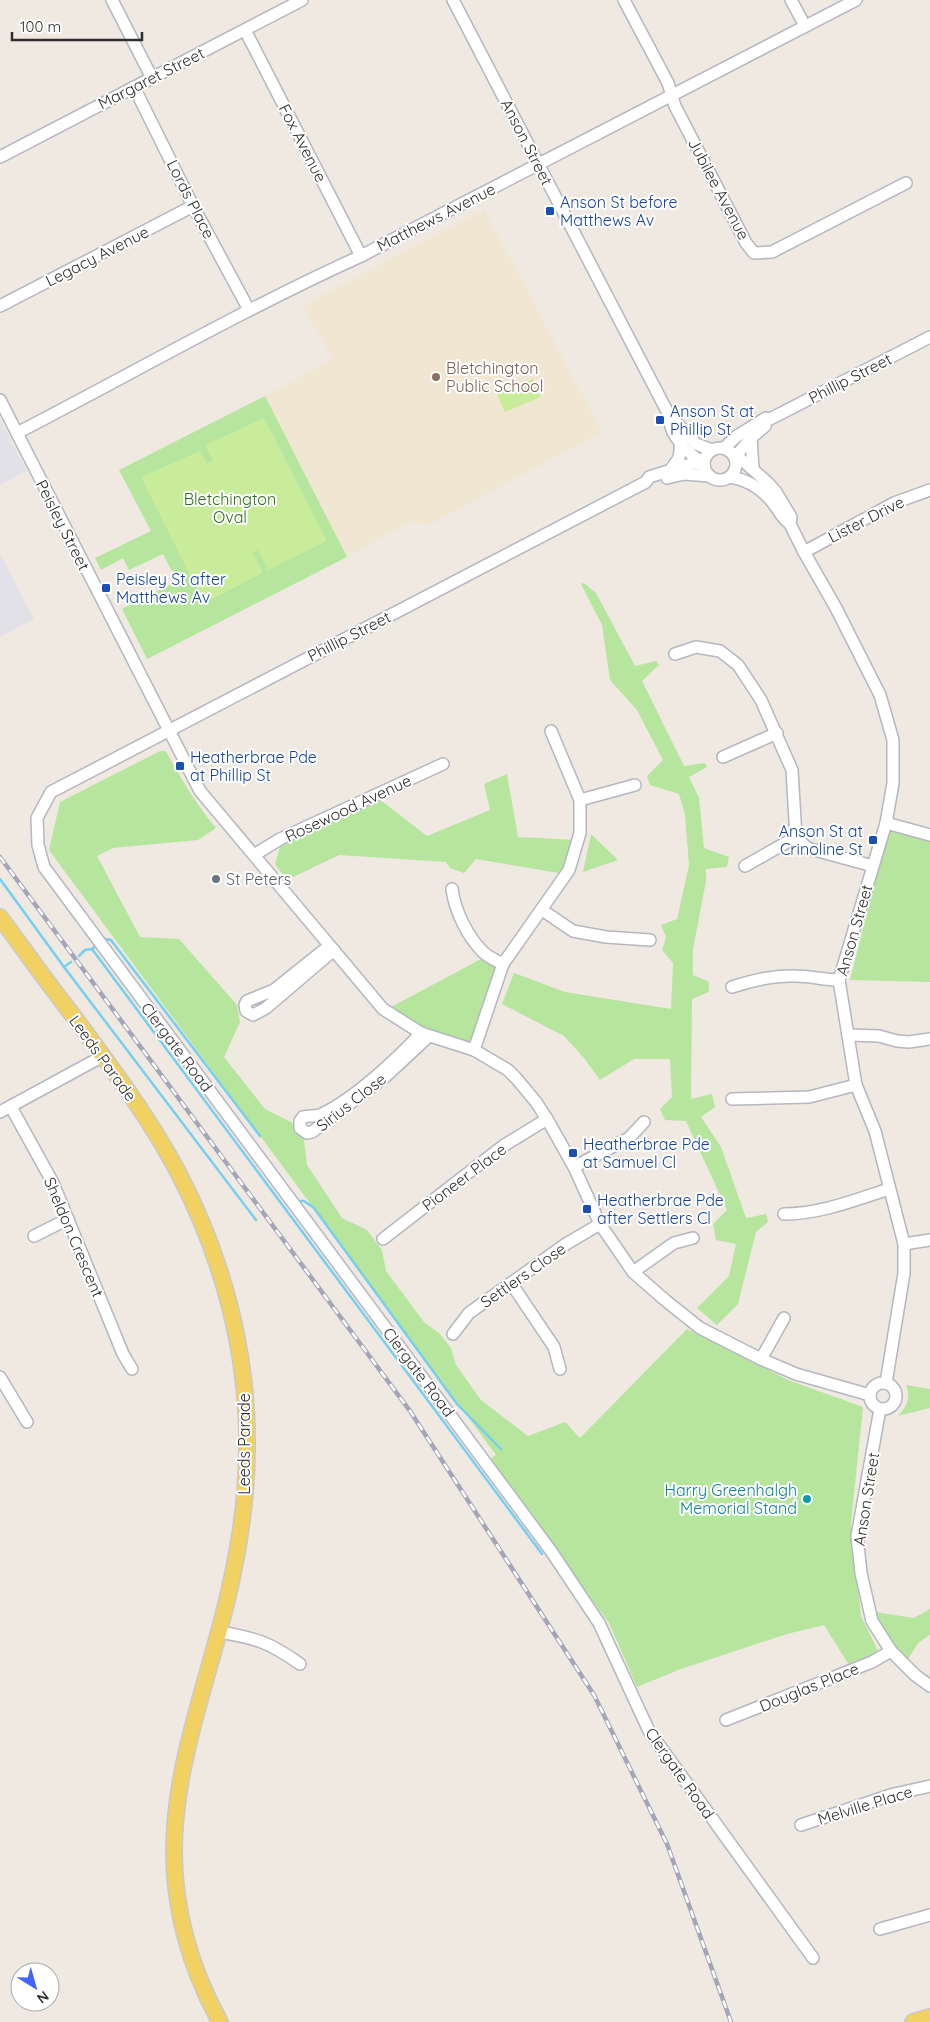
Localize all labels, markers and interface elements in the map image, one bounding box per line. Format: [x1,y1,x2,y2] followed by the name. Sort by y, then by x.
[12,10,142,42] scale bar
[20,17,61,36] text: 100 m
[94,43,208,113] street label: Margaret Street
[497,96,557,188] street label: Anson Street
[275,101,331,185] street label: Fox Avenue
[684,135,754,243] street label: Jubilee Avenue
[163,156,219,242] street label: Lords Place
[373,178,499,256] street label: Matthews Avenue
[560,192,678,230] place label: Anson St before Matthews Av
[544,205,556,217] marker: Anson St before Matthews Av
[42,221,152,291] street label: Legacy Avenue
[805,349,895,407] street label: Phillip Street
[446,358,543,396] place label: Bletchington Public School
[430,371,442,383] marker: Bletchington Public School
[670,401,754,439] place label: Anson St at Phillip St
[654,414,666,426] marker: Anson St at Phillip St
[32,476,94,574] street label: Peisley Street
[184,489,276,527] park label: Bletchington Oval
[825,491,907,547] street label: Lister Drive
[116,569,226,607] place label: Peisley St after Matthews Av
[100,582,112,594] marker: Peisley St after Matthews Av
[304,607,394,665] street label: Phillip Street
[190,747,317,785] place label: Heatherbrae Pde at Phillip St
[174,760,186,772] marker: Heatherbrae Pde at Phillip St
[282,770,414,846] street label: Rosewood Avenue
[779,821,863,859] place label: Anson St at Crinoline St
[867,834,879,846] marker: Anson St at Crinoline St
[226,869,291,889] place label: St Peters
[210,873,222,885] marker: St Peters
[831,882,877,978] street label: Anson Street
[137,998,217,1096] street label: Clergate Road
[65,1011,141,1105] street label: Leeds Parade
[312,1069,390,1135] street label: Sirius Close
[583,1134,710,1172] place label: Heatherbrae Pde at Samuel Cl
[418,1139,510,1215] street label: Pioneer Place
[567,1147,579,1159] marker: Heatherbrae Pde at Samuel Cl
[40,1174,108,1300] street label: Sheldon Crescent
[597,1190,724,1228] place label: Heatherbrae Pde after Settlers Cl
[581,1203,593,1215] marker: Heatherbrae Pde after Settlers Cl
[476,1238,570,1312] street label: Settlers Close
[379,1323,459,1421] street label: Clergate Road
[234,1393,254,1495] street label: Leeds Parade
[849,1451,883,1547] street label: Anson Street
[664,1480,797,1518] place label: Harry Greenhalgh Memorial Stand
[801,1493,813,1505] marker: Harry Greenhalgh Memorial Stand
[756,1658,862,1716] street label: Douglas Place
[641,1723,719,1823] street label: Clergate Road
[815,1781,915,1829] street label: Melville Place
[10,1962,60,2012] north arrow
[33,1987,52,2008] text: N

